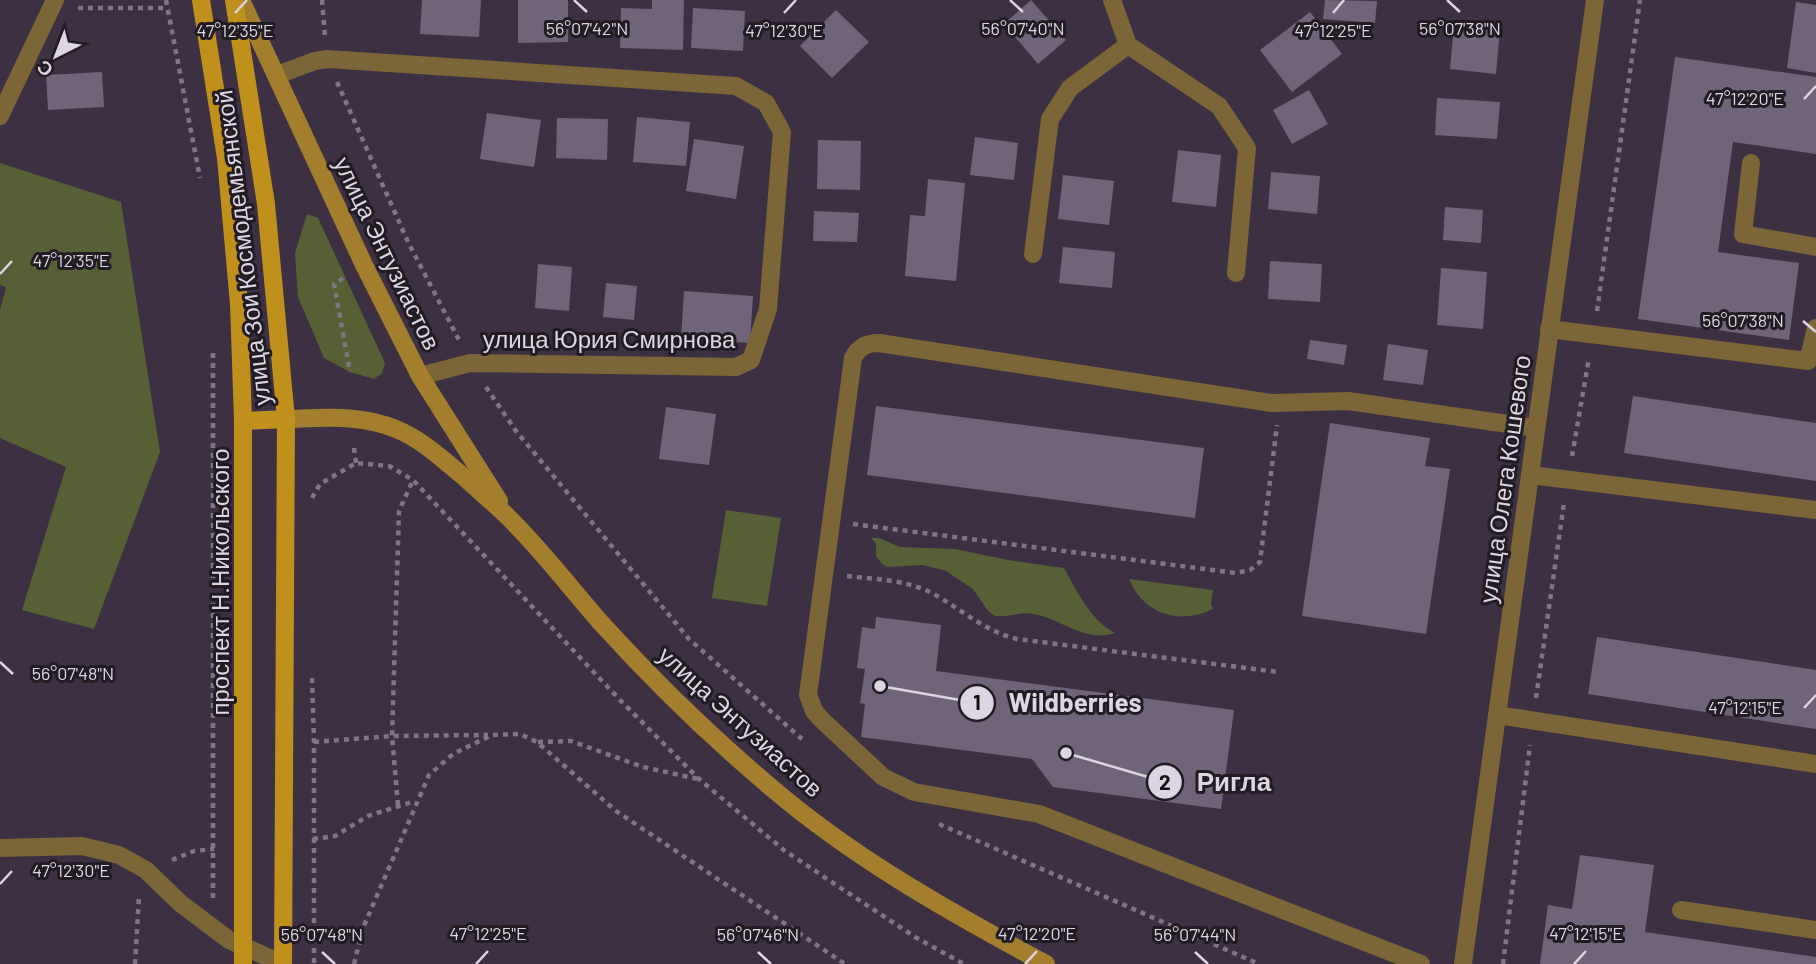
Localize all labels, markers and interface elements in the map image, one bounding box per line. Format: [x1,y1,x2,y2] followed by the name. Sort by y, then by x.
[546,17,628,39] text: 56°07'42"N
[981,17,1065,39] text: 56°07'40"N
[1419,17,1501,39] text: 56°07'38"N
[196,19,274,41] text: 47°12'35"E
[745,19,823,41] text: 47°12'30"E
[1294,19,1372,41] text: 47°12'25"E
[21,21,91,91] north arrow
[31,56,57,82] text: С
[1706,87,1784,109] text: 47°12'20"E
[208,89,276,407] street label: улица Зои Космодемьянской
[329,152,447,354] street label: улица Энтузиастов
[32,249,110,271] text: 47°12'35"E
[1702,309,1784,331] text: 56°07'38"N
[483,324,736,353] street label: улица Юрия Смирнова
[1472,353,1536,605] street label: улица Олега Кошевого
[205,448,234,716] street label: проспект Н.Никольского
[653,640,829,802] street label: улица Энтузиастов
[32,662,114,684] text: 56°07'48"N
[959,679,1155,726] callout: Wildberries
[1009,686,1141,717] text: Wildberries
[973,689,981,714] text: 1
[1708,696,1782,718] text: 47°12'15"E
[1148,759,1285,806] callout: Ригла
[1197,765,1272,796] text: Ригла
[1159,769,1171,794] text: 2
[32,859,110,881] text: 47°12'30"E
[449,922,527,944] text: 47°12'25"E
[998,922,1076,944] text: 47°12'20"E
[1549,922,1623,944] text: 47°12'15"E
[281,923,363,945] text: 56°07'48"N
[717,923,799,945] text: 56°07'46"N
[1154,923,1236,945] text: 56°07'44"N

